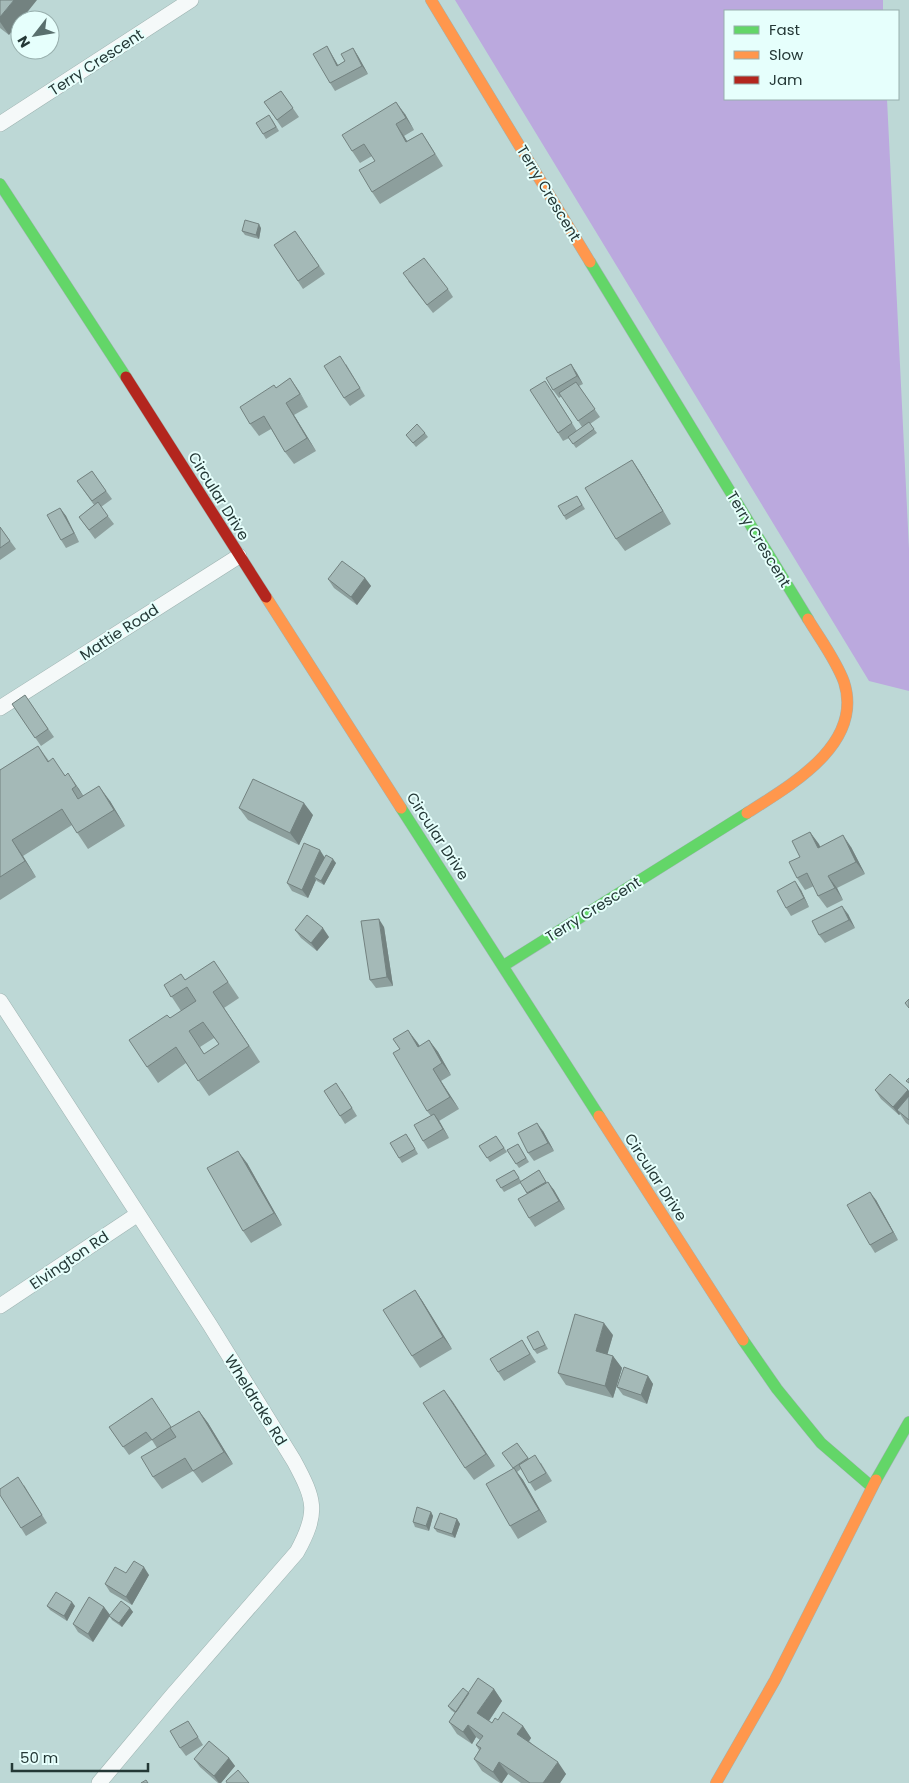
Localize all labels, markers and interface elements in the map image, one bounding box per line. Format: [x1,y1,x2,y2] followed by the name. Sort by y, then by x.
[10,10,60,60] north arrow
[724,10,899,100] legend
[769,19,800,40] text: Fast
[45,24,147,100] street label: Terry Crescent
[13,32,35,51] text: N
[769,44,804,65] text: Slow
[769,69,803,90] text: Jam
[512,141,586,245] street label: Terry Crescent
[183,448,255,544] street label: Circular Drive
[722,487,796,591] street label: Terry Crescent
[76,599,162,665] street label: Mattie Road
[402,788,474,884] street label: Circular Drive
[541,871,645,947] street label: Terry Crescent
[620,1129,692,1225] street label: Circular Drive
[25,1226,113,1294] street label: Elvington Rd
[220,1351,292,1449] street label: Wheldrake Rd
[12,1740,149,1772] scale bar
[20,1747,58,1768] text: 50 m

